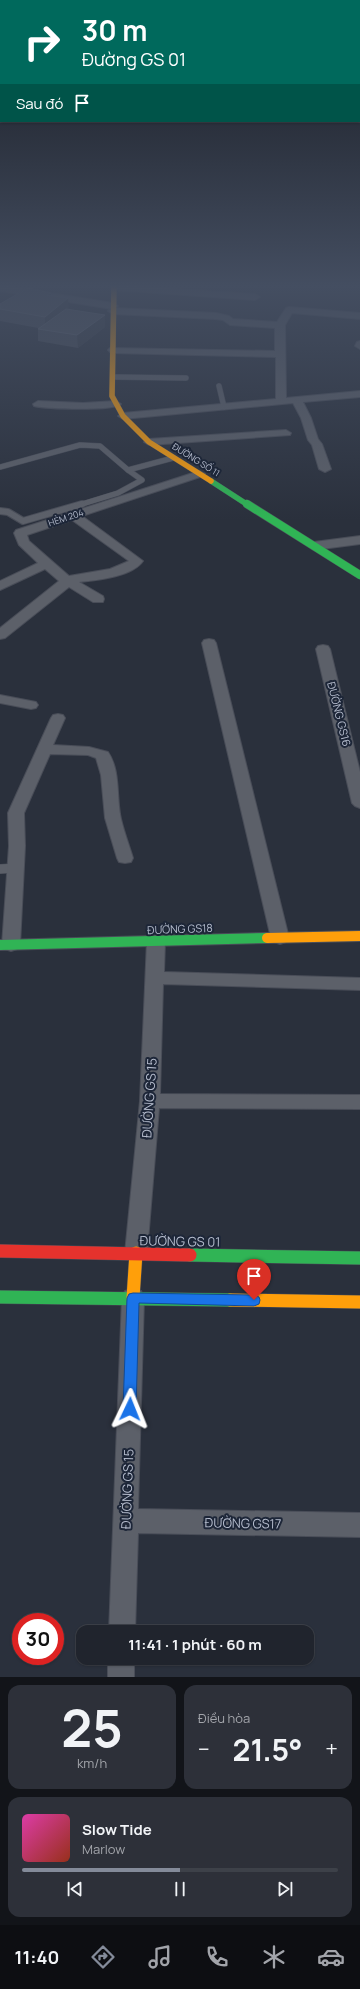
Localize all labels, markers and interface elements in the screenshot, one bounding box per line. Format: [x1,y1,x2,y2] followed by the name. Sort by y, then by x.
[82,11,147,49] text: 30 m
[16,16,68,68] icon: right
[82,47,186,71] text: Đường GS 01
[71,92,93,114] icon: arrive
[16,93,63,114] text: Sau đó
[170,439,223,479] street label: ĐƯỜNG SỐ 11
[46,506,85,529] street label: HẺM 204
[324,680,355,748] street label: ĐƯỜNG GS16
[147,920,213,937] street label: ĐƯỜNG GS18
[137,1057,161,1139] street label: ĐƯỜNG GS 15
[140,1231,220,1251] street label: ĐƯỜNG GS 01
[237,1259,271,1300] pin
[243,1265,265,1287] icon: arrive
[109,1388,151,1430] position arrow
[117,1449,137,1529] street label: ĐƯỜNG GS 15
[205,1513,281,1533] street label: ĐƯỜNG GS17
[12,1613,64,1665] speed limit sign: 30
[128,1634,262,1655] text: 11:41 · 1 phút · 60 m
[61,1692,123,1763] text: 25
[198,1709,250,1727] text: Điều hòa
[233,1729,303,1770] text: 21.5°
[198,1734,210,1764] text: −
[325,1734,338,1764] text: +
[77,1754,107,1772] text: km/h
[82,1819,152,1840] text: Slow Tide
[82,1840,125,1858] text: Marlow
[64,1878,86,1900] icon: previous
[169,1878,191,1900] icon: pause
[274,1878,296,1900] icon: next
[89,1943,117,1971] icon: directions
[146,1943,174,1971] icon: music
[203,1943,231,1971] icon: phone
[260,1943,288,1971] icon: climate
[317,1943,345,1971] icon: car
[15,1945,59,1969] text: 11:40

